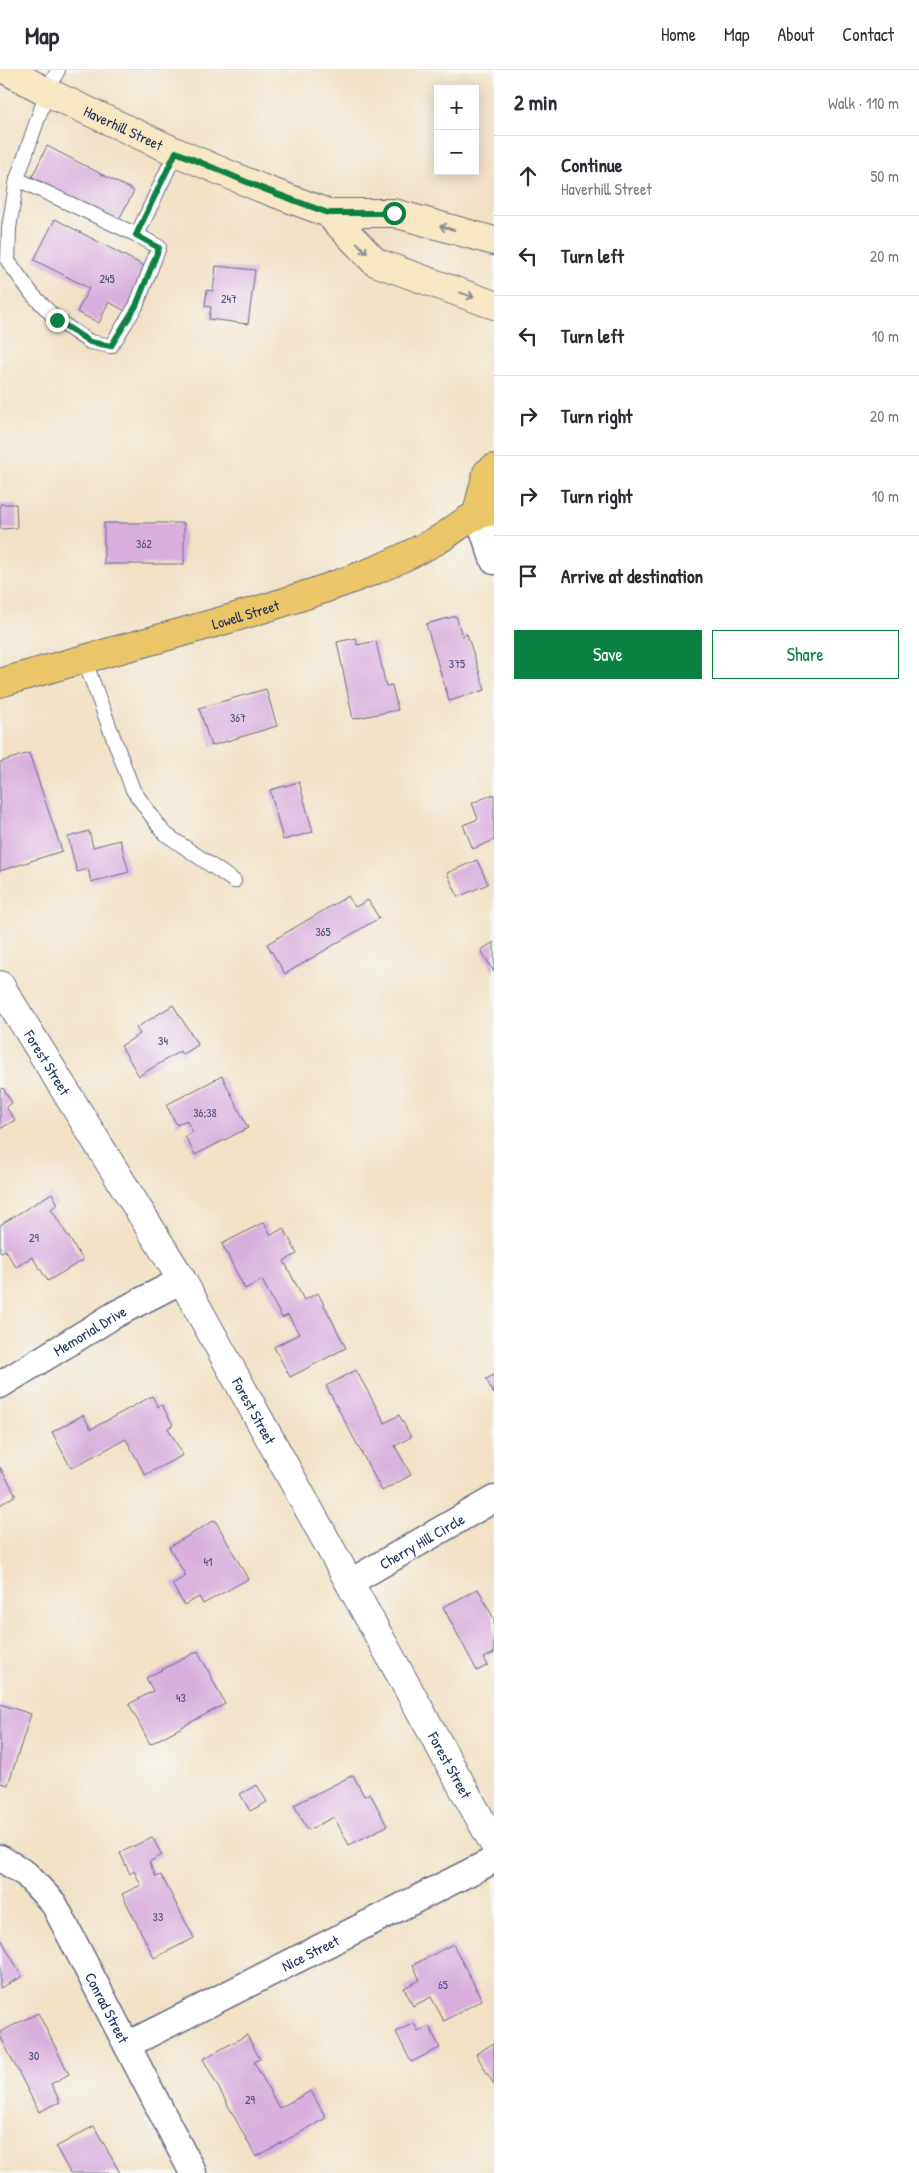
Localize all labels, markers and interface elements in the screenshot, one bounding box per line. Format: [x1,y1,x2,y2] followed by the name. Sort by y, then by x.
[25,19,59,51] text: Map
[661,22,696,47] text: Home
[724,22,749,47] text: Map
[777,22,814,47] text: About
[842,22,894,47] text: Contact
[434,85,479,175] map controls
[434,85,479,130] button: +
[514,88,557,117] text: 2 min
[828,92,899,114] text: Walk · 110 m
[80,100,167,155] street label: Haverhill Street
[434,130,479,175] button: −
[561,152,622,178] text: Continue
[514,162,542,190] icon: ahead
[871,165,899,187] text: 50 m
[561,178,652,200] text: Haverhill Street
[383,202,406,225] route start
[439,223,455,232] one-way arrow
[356,242,368,255] one-way arrow
[514,242,542,270] icon: left
[561,243,624,269] text: Turn left
[870,245,899,267] text: 20 m
[99,270,115,287] house number: 245
[221,290,237,307] house number: 247
[459,291,474,300] one-way arrow
[46,309,69,332] route end
[514,322,542,350] icon: left
[561,323,624,349] text: Turn left
[871,325,899,347] text: 10 m
[514,402,542,430] icon: right
[561,403,632,429] text: Turn right
[870,405,899,427] text: 20 m
[514,482,542,510] icon: right
[561,483,632,509] text: Turn right
[871,485,899,507] text: 10 m
[136,535,152,552] house number: 362
[514,562,542,590] icon: arrive
[561,563,703,589] text: Arrive at destination
[209,594,283,634] street label: Lowell Street
[514,630,702,679] button: Save
[712,630,899,679] button: Share
[449,655,465,672] house number: 375
[230,709,246,726] house number: 367
[315,923,331,940] house number: 365
[19,1025,76,1100] street label: Forest Street
[158,1032,168,1049] house number: 34
[193,1104,217,1121] house number: 36;38
[29,1229,40,1246] house number: 29
[49,1300,130,1361] street label: Memorial Drive
[227,1373,282,1448] street label: Forest Street
[375,1508,468,1574] street label: Cherry Hill Circle
[204,1553,212,1570] house number: 41
[176,1689,186,1706] house number: 43
[423,1727,478,1803] street label: Forest Street
[153,1908,163,1925] house number: 33
[278,1929,343,1976] street label: Nice Street
[80,1968,135,2047] street label: Conrad Street
[438,1976,448,1993] house number: 65
[29,2047,39,2064] house number: 30
[245,2091,256,2108] house number: 29

